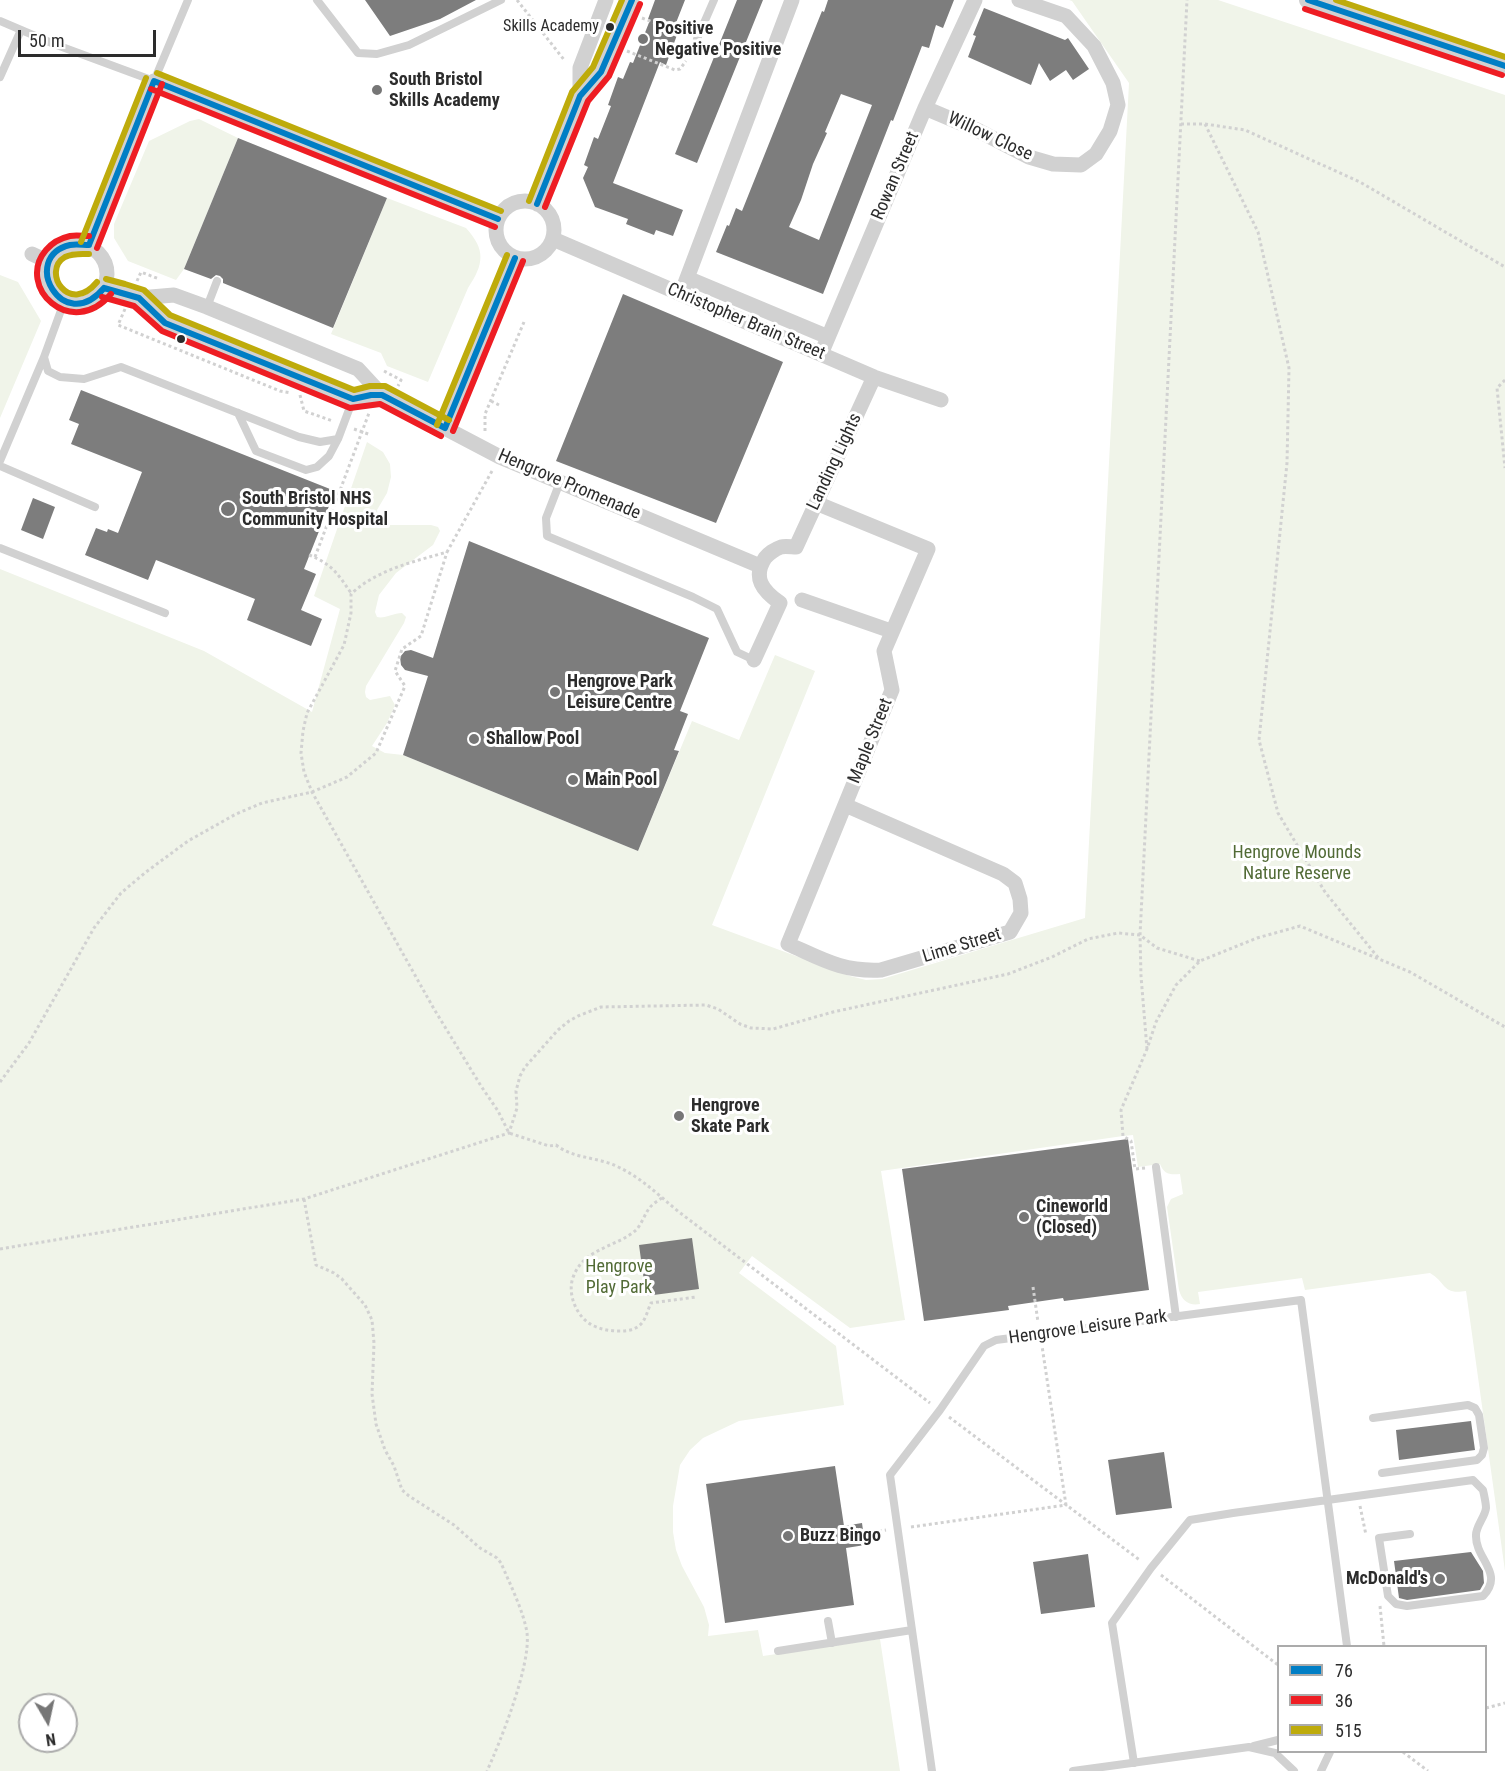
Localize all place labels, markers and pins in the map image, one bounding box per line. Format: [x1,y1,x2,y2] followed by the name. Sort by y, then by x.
[503,17,599,37] place label: Skills Academy
[655,18,781,60] place label: Positive Negative Positive
[604,21,616,33] marker: Skills Academy
[636,32,650,46] marker: Positive Negative Positive
[389,69,500,112] place label: South Bristol Skills Academy
[370,83,384,97] marker: South Bristol Skills Academy
[175,333,187,345] unlabelled marker
[242,488,388,530] place label: South Bristol NHS Community Hospital
[219,500,237,518] marker: South Bristol NHS Community Hospital
[567,671,673,714] place label: Hengrove Park Leisure Centre
[548,685,562,699] marker: Hengrove Park Leisure Centre
[486,728,579,750] place label: Shallow Pool
[467,732,481,746] marker: Shallow Pool
[585,769,657,791] place label: Main Pool
[566,773,580,787] marker: Main Pool
[691,1095,769,1138] place label: Hengrove Skate Park
[672,1109,686,1123] marker: Hengrove Skate Park
[1036,1196,1108,1238] place label: Cineworld (Closed)
[1017,1210,1031,1224] marker: Cineworld (Closed)
[800,1525,881,1547] place label: Buzz Bingo
[781,1529,795,1543] marker: Buzz Bingo
[1346,1568,1428,1590] place label: McDonald's
[1433,1572,1447,1586] marker: McDonald's

